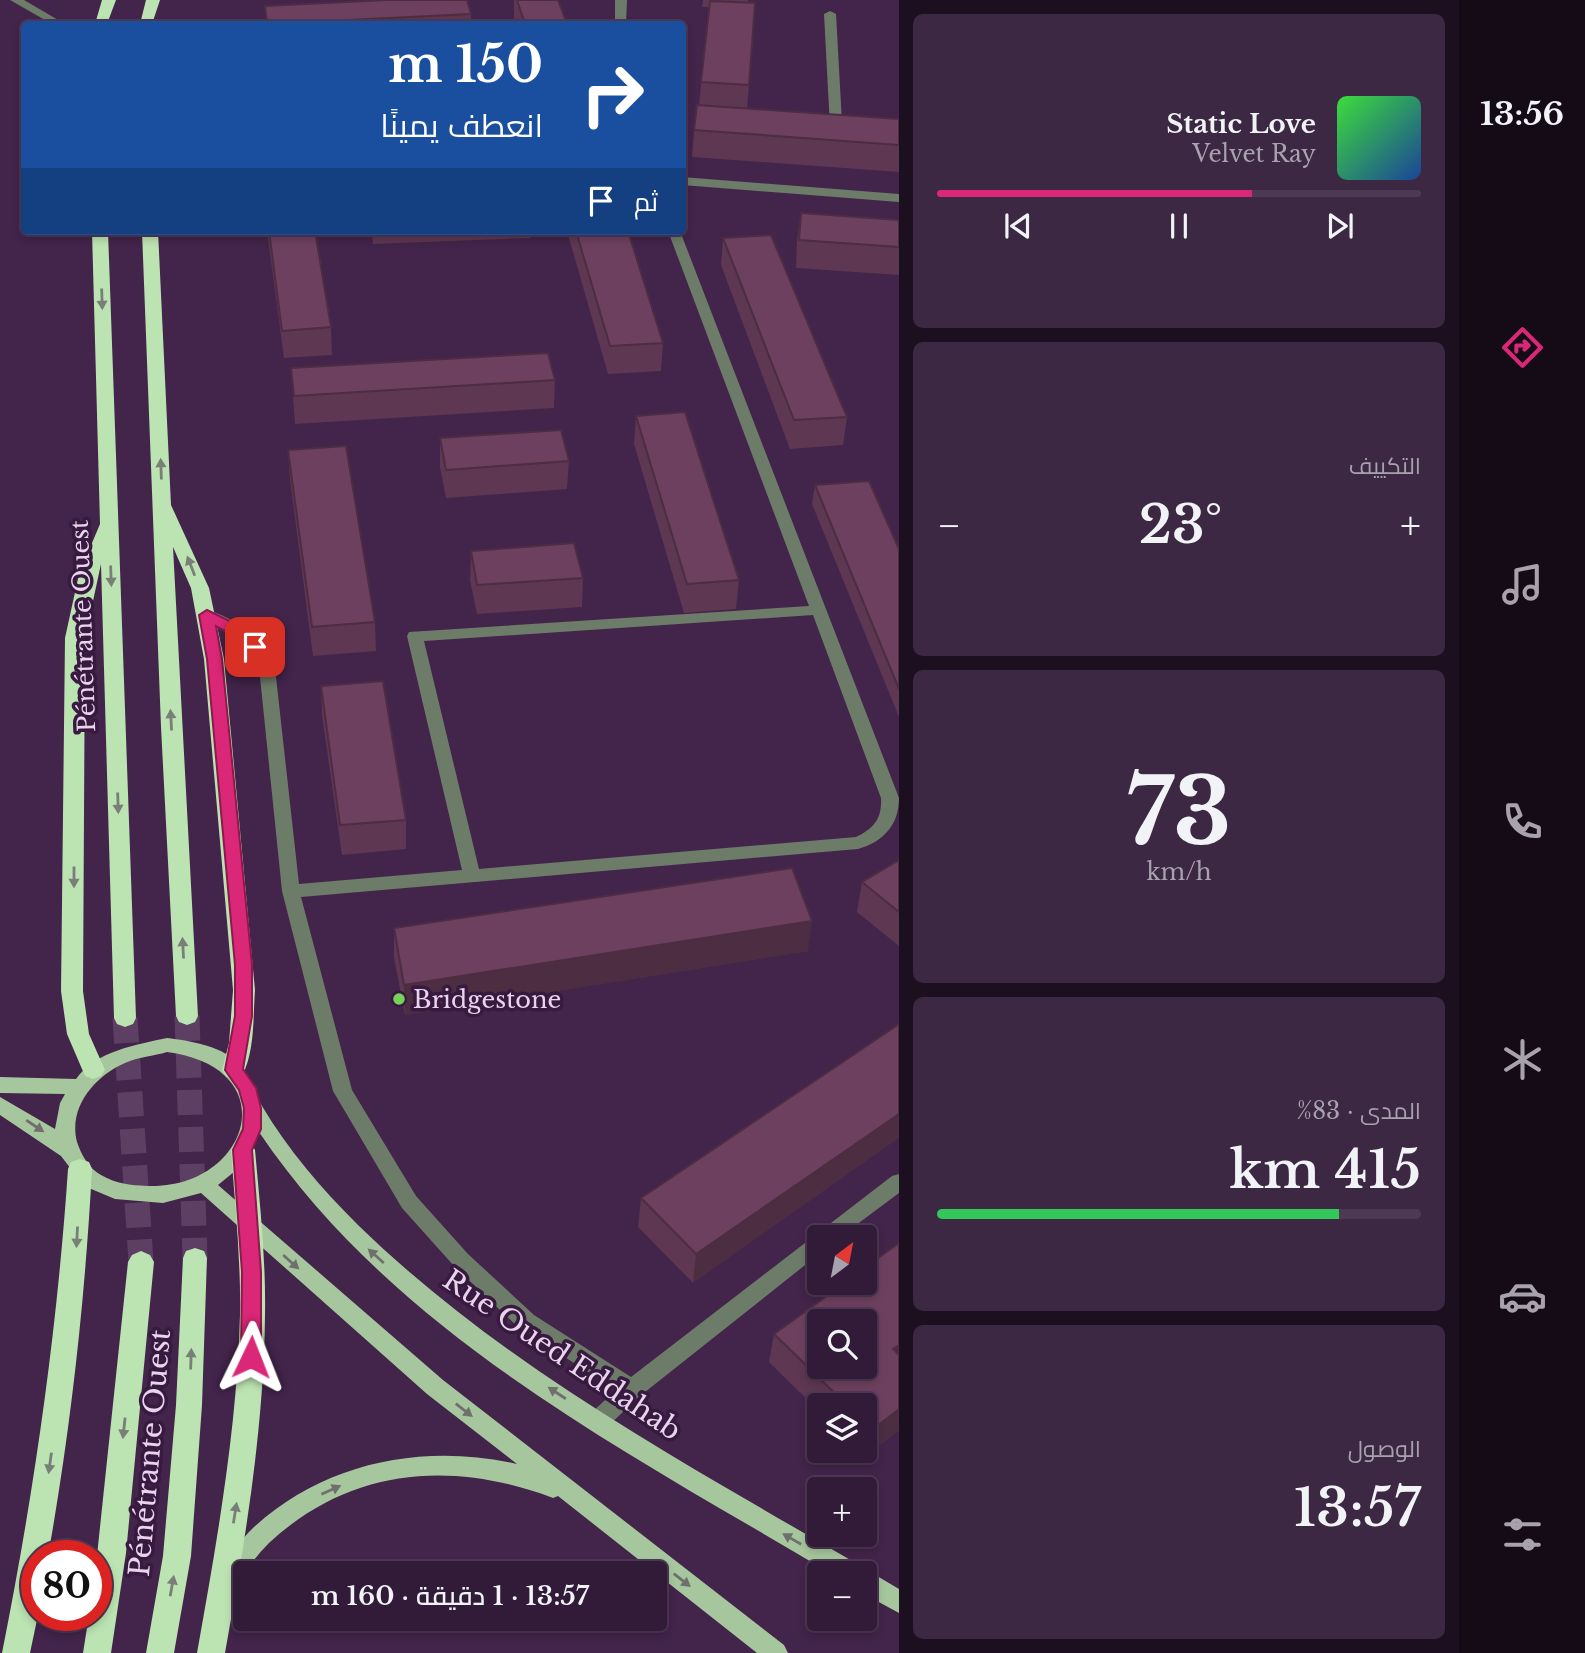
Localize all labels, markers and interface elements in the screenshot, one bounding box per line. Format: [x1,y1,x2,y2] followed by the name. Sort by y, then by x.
[388,34,543,95] text: 150 m
[567,49,658,140] icon: right
[1480,94,1564,134] text: 13:56
[380,106,543,146] text: انعطف يمينًا
[1166,108,1316,140] text: Static Love
[1192,140,1316,168] text: Velvet Ray
[582,182,620,220] icon: arrive
[634,186,658,218] text: ثم
[999,207,1037,245] icon: previous
[1160,207,1198,245] icon: pause
[1321,207,1359,245] icon: next
[97,288,108,310] one-way arrow
[1498,323,1547,372] icon: directions
[1349,452,1421,480] text: التكييف
[155,457,166,479] one-way arrow
[1139,493,1222,557] text: 23°
[937,502,961,549] text: −
[1400,502,1421,549] text: +
[65,519,101,733] street label: Pénétrante Ouest
[186,555,197,576] one-way arrow
[1498,560,1547,609] icon: music
[105,565,117,587] one-way arrow
[225,617,285,677] pin
[236,628,274,666] icon: arrive
[165,709,176,731] one-way arrow
[1127,756,1231,869] text: 73
[113,792,124,814] one-way arrow
[1498,797,1547,846] icon: phone
[1146,858,1212,886] text: km/h
[68,866,80,888] one-way arrow
[178,936,189,958] one-way arrow
[413,985,561,1014] place label: Bridgestone
[391,991,407,1007] marker: Bridgestone
[1498,1035,1547,1084] icon: climate
[1297,1097,1421,1125] text: المدى · 83%
[26,1119,44,1133] one-way arrow
[1230,1138,1421,1202] text: 415 km
[807,1225,877,1295] north arrow
[807,1225,877,1631] map controls
[71,1226,82,1248] one-way arrow
[368,1248,385,1264] one-way arrow
[282,1254,299,1270] one-way arrow
[436,1262,688,1448] street label: Rue Oued Eddahab
[1498,1272,1547,1321] icon: car
[807,1309,877,1379] button: search
[214,1320,288,1394] position arrow
[122,1328,178,1578] street label: Pénétrante Ouest
[186,1348,197,1370] one-way arrow
[548,1386,566,1400] one-way arrow
[807,1393,877,1463] button: layers
[455,1402,473,1416] one-way arrow
[118,1417,129,1439] one-way arrow
[1348,1435,1421,1463] text: الوصول
[44,1452,55,1474] one-way arrow
[1294,1476,1421,1540] text: 13:57
[807,1477,877,1547] button: +
[321,1484,342,1495] one-way arrow
[229,1502,240,1524] one-way arrow
[1498,1510,1547,1559] icon: filters
[783,1532,802,1545] one-way arrow
[21,1540,112,1631] speed limit sign: 80
[807,1561,877,1631] button: −
[673,1572,691,1587] one-way arrow
[167,1575,178,1597] one-way arrow
[311,1580,589,1612] text: 13:57 · 1 دقيقة · 160 m

